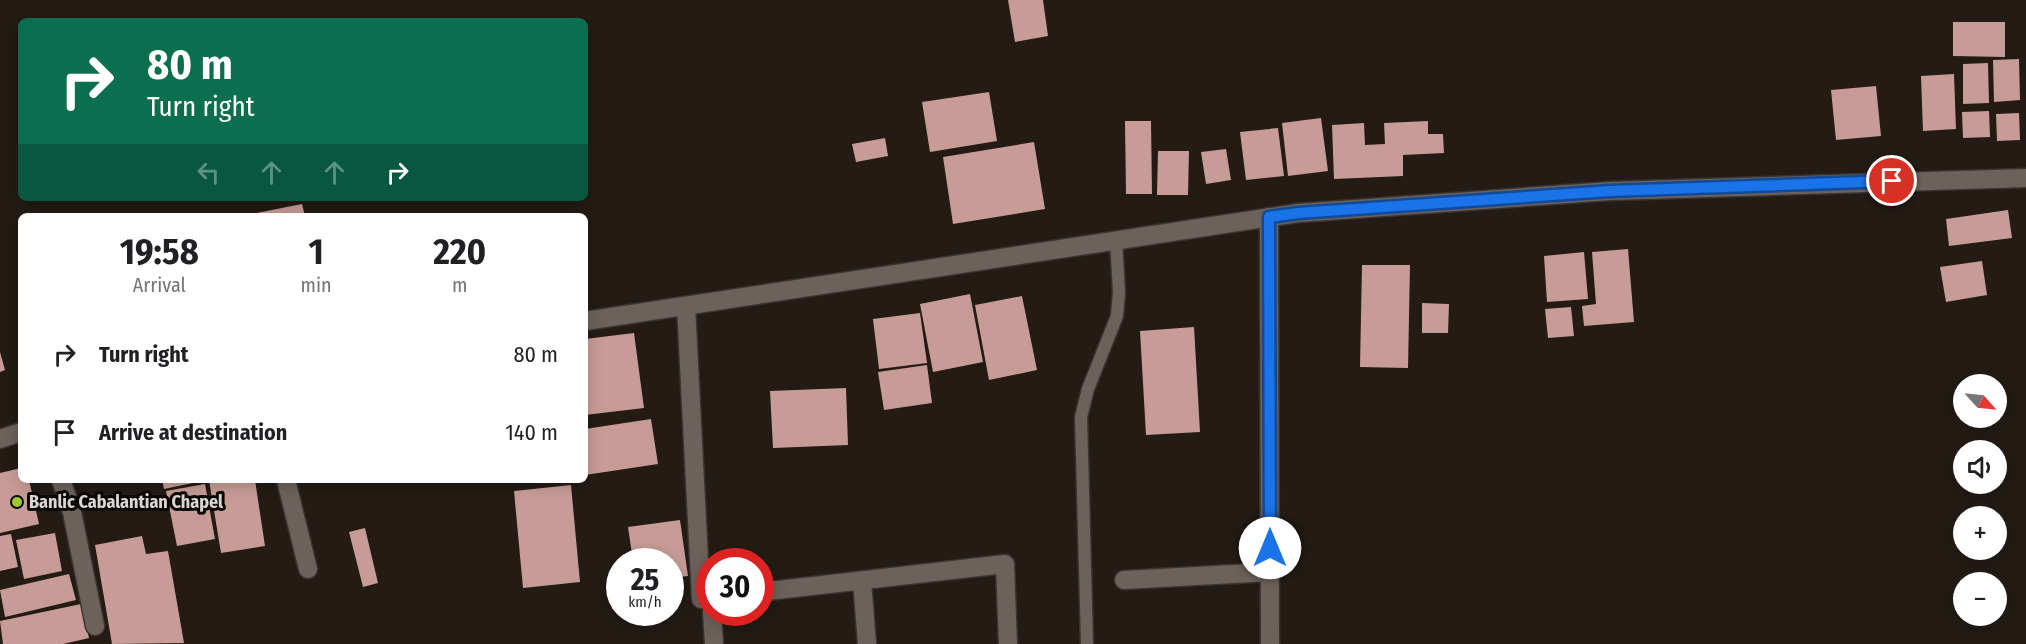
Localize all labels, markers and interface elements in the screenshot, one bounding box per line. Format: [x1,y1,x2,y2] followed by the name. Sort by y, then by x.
[147,40,233,90] text: 80 m
[48,42,126,120] icon: right
[147,91,255,123] text: Turn right
[1866,155,1917,206] pin
[192,156,225,189] icon: left
[255,156,288,189] icon: ahead
[318,156,351,189] icon: ahead
[381,156,414,189] icon: right
[1875,164,1908,197] icon: arrive
[120,230,199,274] text: 19:58
[308,230,324,274] text: 1
[433,230,486,274] text: 220
[133,273,186,297] text: Arrival
[301,273,332,297] text: min
[452,273,467,297] text: m
[48,338,81,371] icon: right
[99,341,188,368] text: Turn right
[513,341,558,368] text: 80 m
[1953,374,2007,428] north arrow
[1953,374,2007,626] map controls
[48,416,81,449] icon: arrive
[99,419,287,446] text: Arrive at destination
[505,419,558,446] text: 140 m
[1953,440,2007,494] button: sound
[29,491,223,513] place label: Banlic Cabalantian Chapel
[10,495,24,509] marker: Banlic Cabalantian Chapel
[1953,506,2007,560] button: +
[1238,516,1302,580] position arrow
[696,548,774,626] speed limit sign: 30
[631,562,659,598] text: 25
[1953,572,2007,626] button: −
[628,593,662,611] text: km/h

